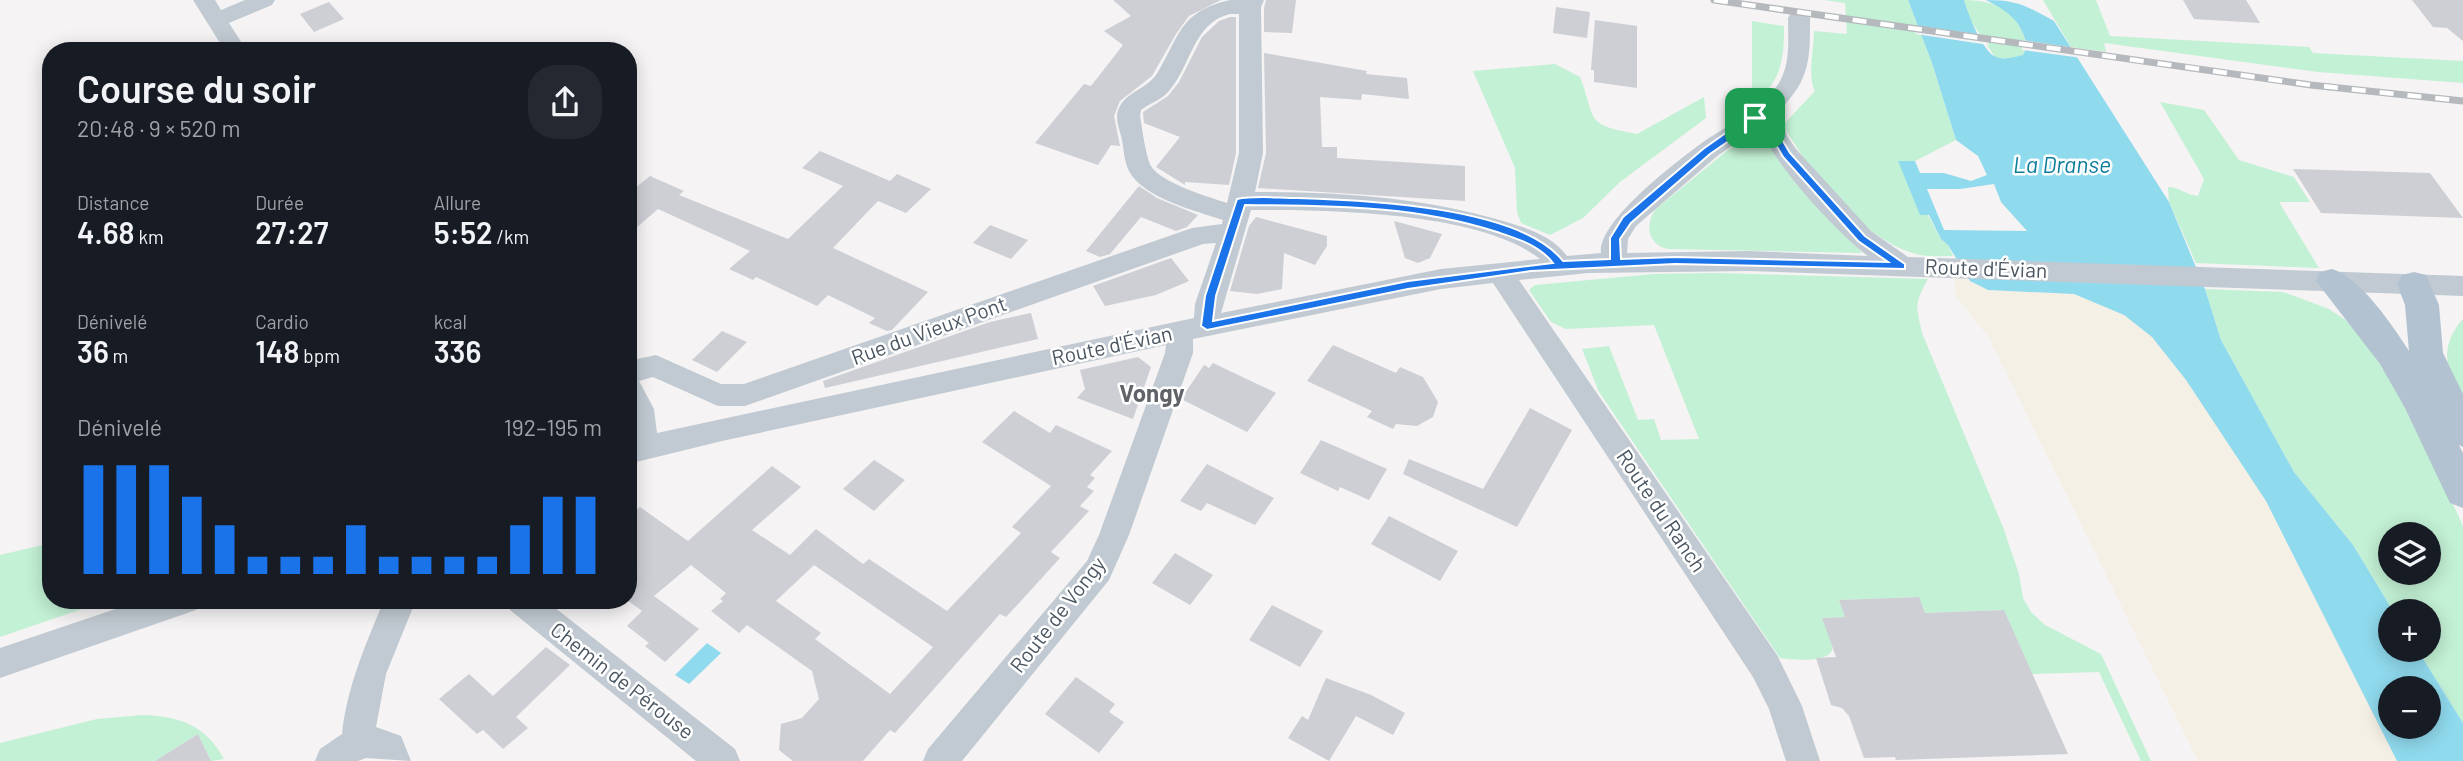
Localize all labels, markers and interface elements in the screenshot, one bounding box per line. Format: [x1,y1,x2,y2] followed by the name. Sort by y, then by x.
[77,65,316,111] text: Course du soir
[528,65,602,139] button: share
[1725,88,1785,148] pin
[1736,99,1774,137] icon: arrive
[77,114,240,142] text: 20:48 · 9 × 520 m
[2013,150,2111,178] water label: La Dranse
[77,191,149,214] text: Distance
[255,191,304,214] text: Durée
[434,191,481,214] text: Allure
[77,214,135,250] text: 4.68
[255,214,328,250] text: 27:27
[434,214,493,250] text: 5:52
[135,225,164,248] text: km
[493,225,529,248] text: /km
[1924,253,2048,282] street label: Route d'Évian
[847,290,1009,369] street label: Rue du Vieux Pont
[77,310,147,333] text: Dénivelé
[255,310,309,333] text: Cardio
[434,310,467,333] text: kcal
[1049,320,1174,369] street label: Route d'Évian
[77,333,109,369] text: 36
[255,333,299,369] text: 148
[434,333,481,369] text: 336
[109,344,128,367] text: m
[299,344,340,367] text: bpm
[1119,378,1185,407] district label: Vongy
[77,413,162,441] text: Dénivelé
[504,413,602,441] text: 192–195 m
[1612,444,1712,576] street label: Route du Ranch
[2378,522,2441,739] map controls
[2378,522,2441,585] button: layers
[1004,551,1110,677] street label: Route de Vongy
[2378,599,2441,662] button: +
[546,616,700,744] street label: Chemin de Pérouse
[2378,676,2441,739] button: −

